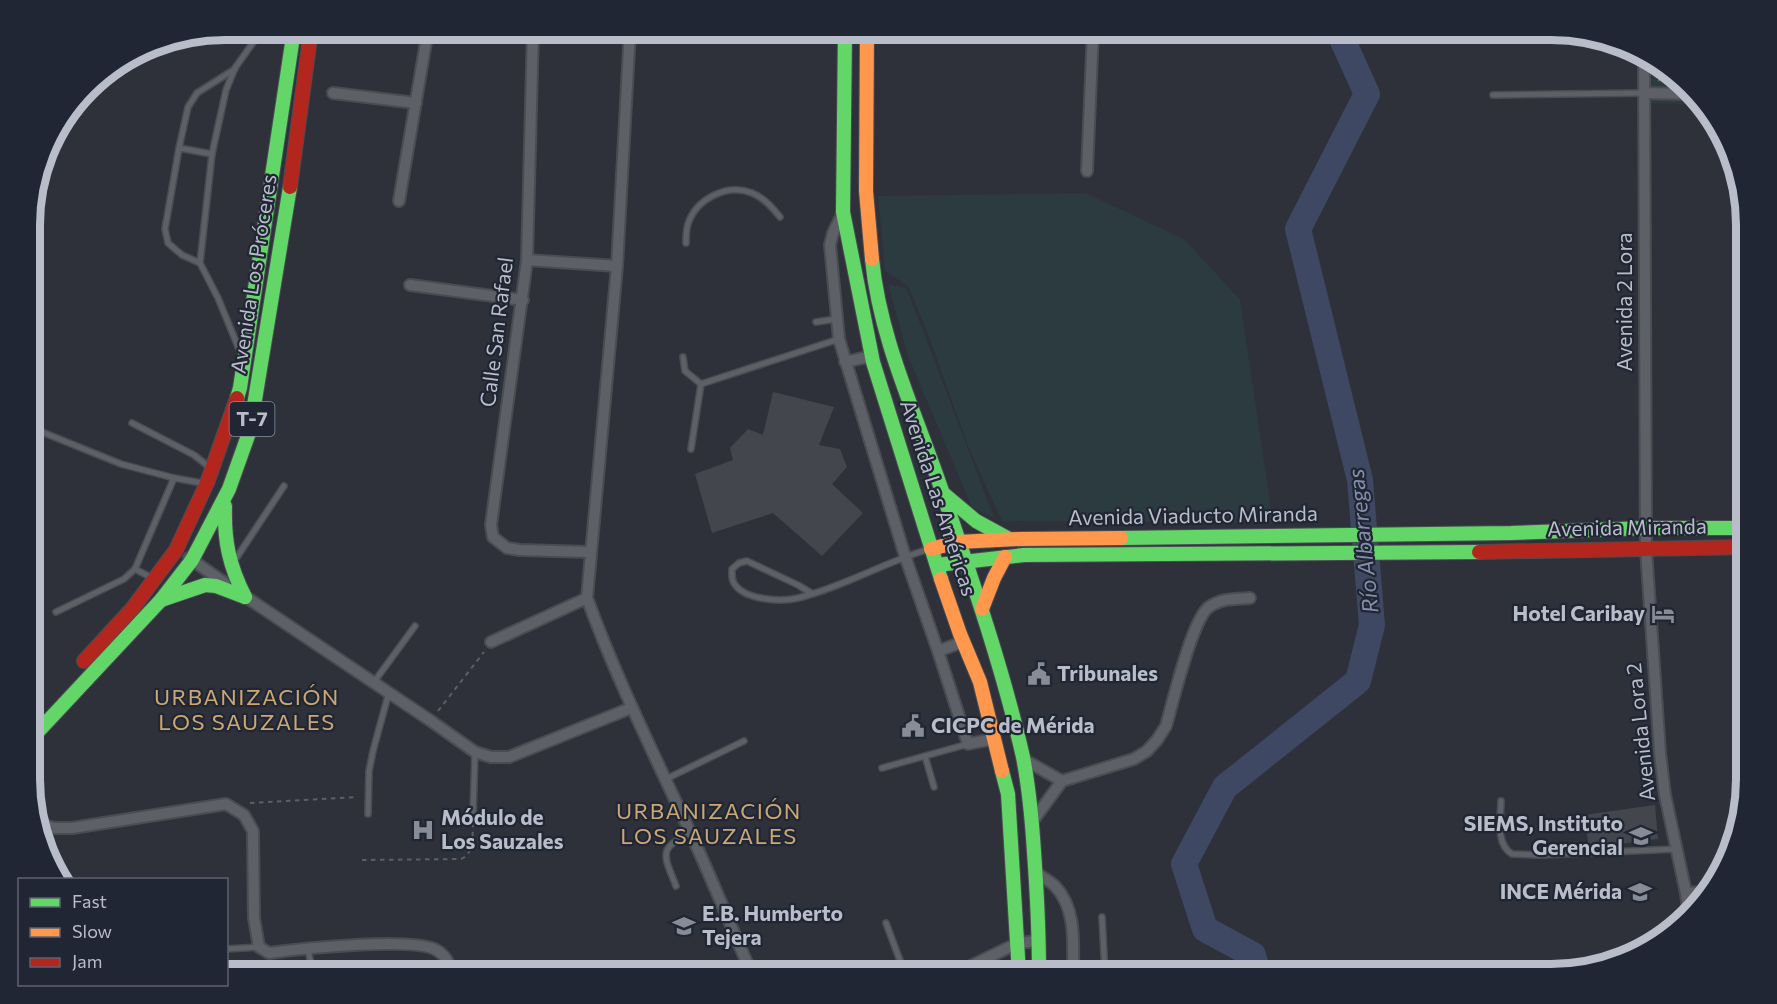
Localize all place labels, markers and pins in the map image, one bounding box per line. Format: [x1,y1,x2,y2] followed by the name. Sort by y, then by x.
[1513,600,1645,625] place label: Hotel Caribay
[1650,601,1676,627] hotel icon: Hotel Caribay
[1057,660,1158,685] place label: Tribunales
[1026,661,1052,687] public building icon: Tribunales
[931,712,1095,737] place label: CICPC de Mérida
[900,713,926,739] public building icon: CICPC de Mérida
[441,804,564,853] place label: Módulo de Los Sauzales
[1464,810,1623,859] place label: SIEMS, Instituto Gerencial
[410,817,436,843] hospital icon: Módulo de Los Sauzales
[1628,823,1654,849] school or university icon: SIEMS, Instituto Gerencial
[1500,878,1622,903] place label: INCE Mérida
[1627,879,1653,905] school or university icon: INCE Mérida
[702,900,843,949] place label: E.B. Humberto Tejera
[671,913,697,939] school or university icon: E.B. Humberto Tejera

